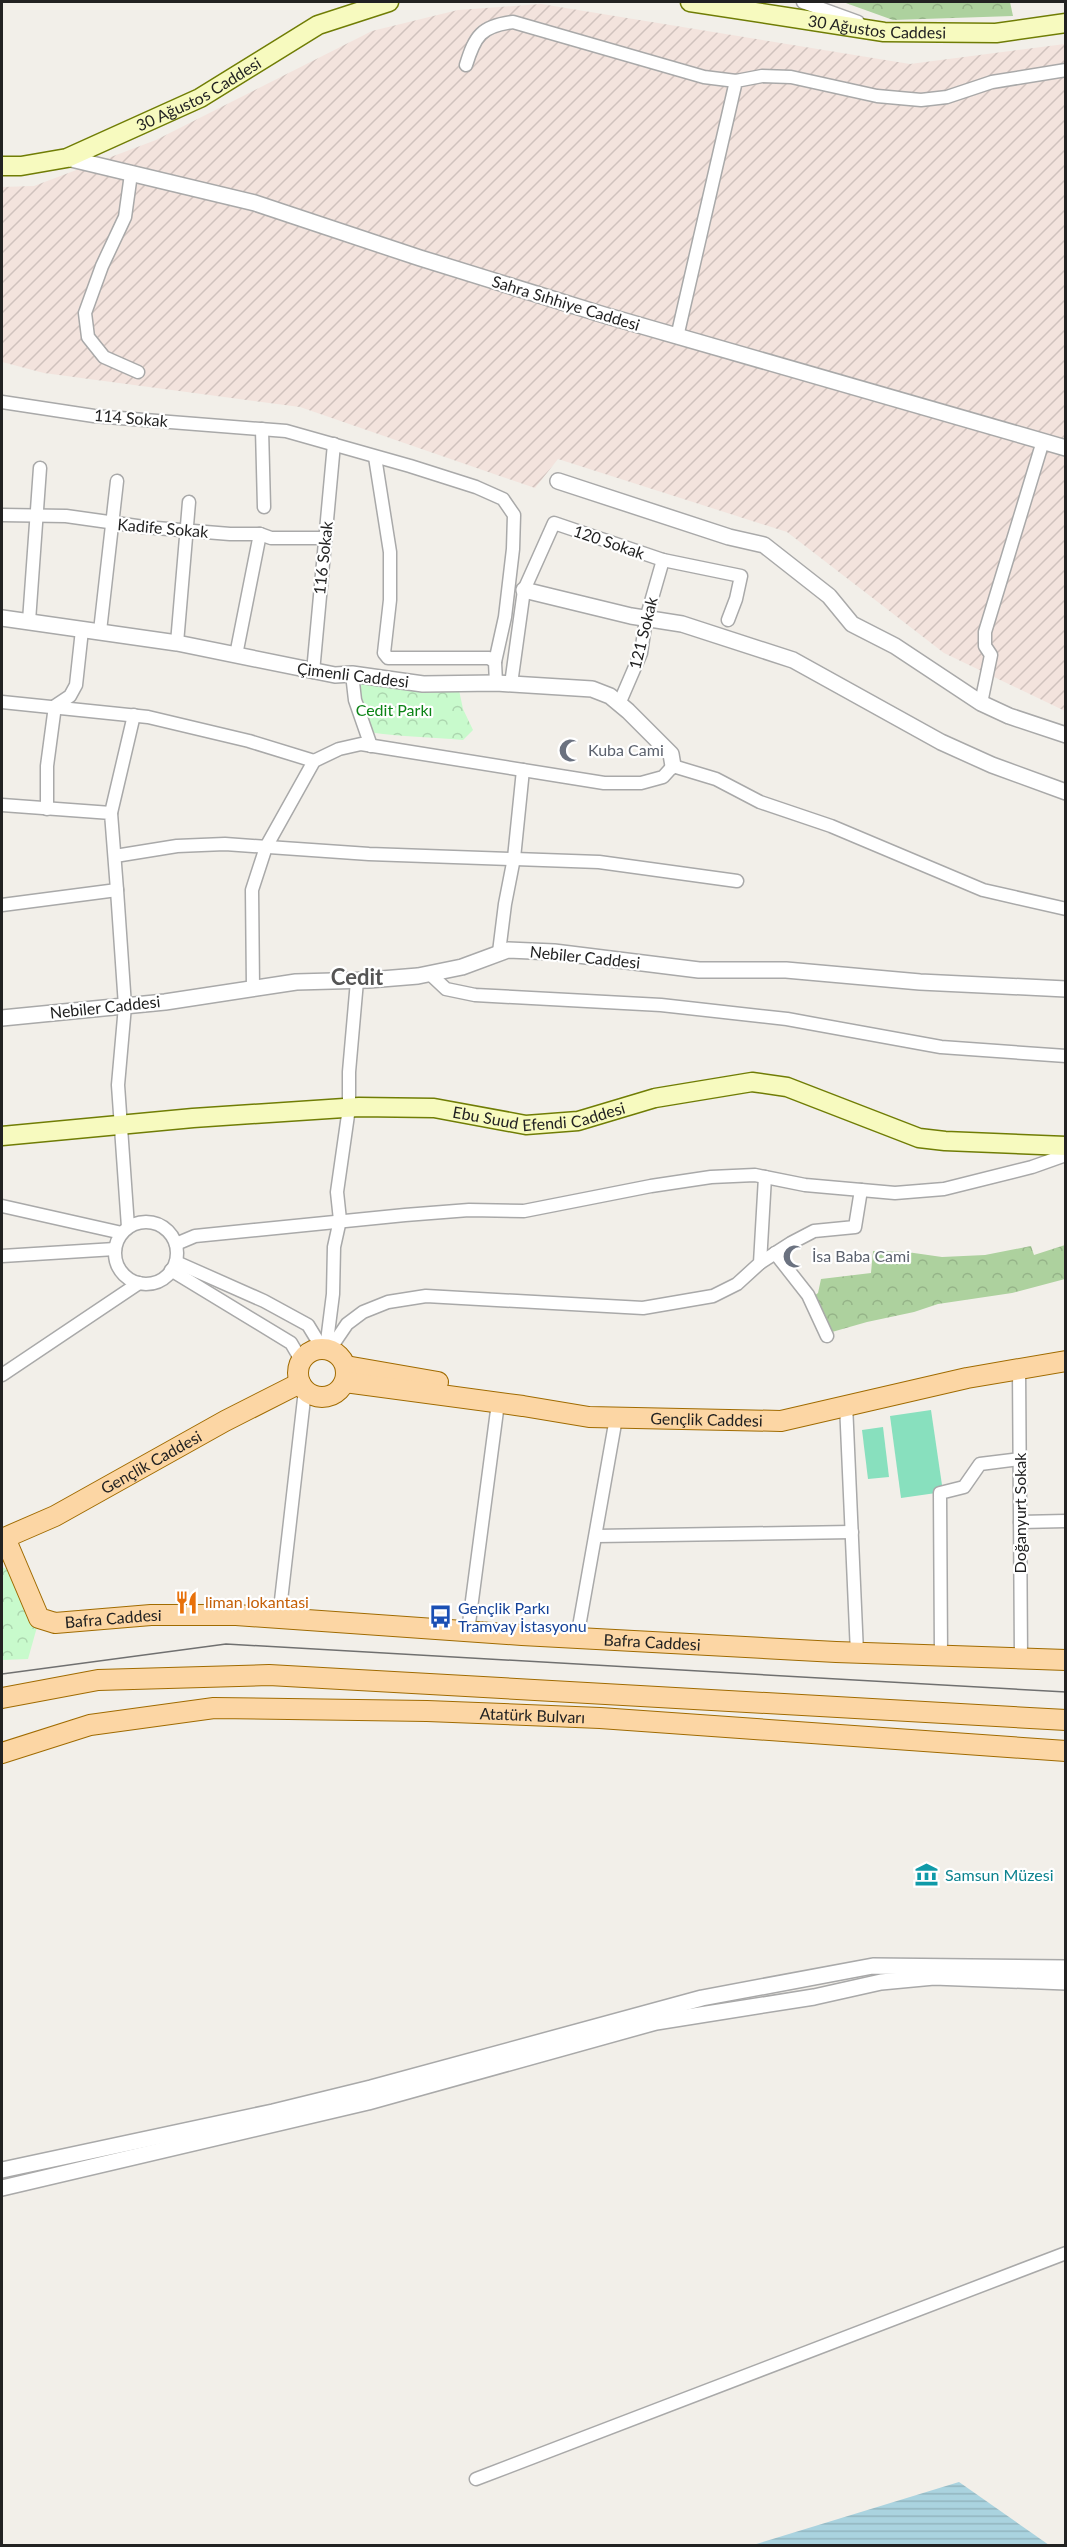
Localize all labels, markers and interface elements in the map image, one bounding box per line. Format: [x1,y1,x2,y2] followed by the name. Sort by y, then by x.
[807,10,946,42] street label: 30 Ağustos Caddesi
[133,53,264,135] street label: 30 Ağustos Caddesi
[490,271,642,334] street label: Sahra Sıhhiye Caddesi
[93,405,170,430] street label: 114 Sokak
[117,514,210,541] street label: Kadife Sokak
[309,519,336,596] street label: 116 Sokak
[571,521,648,563] street label: 120 Sokak
[624,594,661,671] street label: 121 Sokak
[296,658,410,691] street label: Çimenli Caddesi
[356,700,432,719] park label: Cedit Parkı
[557,737,583,763] mosque icon: Kuba Cami
[588,740,664,759] place label: Kuba Cami
[529,941,641,972] street label: Nebiler Caddesi
[331,963,384,990] district label: Cedit
[49,991,161,1022] street label: Nebiler Caddesi
[451,1098,627,1134] street label: Ebu Suud Efendi Caddesi
[781,1243,807,1269] mosque icon: İsa Baba Cami
[812,1246,910,1265] place label: İsa Baba Cami
[650,1408,763,1430] street label: Gençlik Caddesi
[97,1426,205,1497] street label: Gençlik Caddesi
[1010,1452,1029,1573] street label: Doğanyurt Sokak
[174,1589,200,1615] restaurant icon: liman lokantasi
[205,1592,309,1611] place label: liman lokantasi
[458,1598,587,1635] place label: Gençlik Parkı Tramvay İstasyonu
[427,1604,453,1630] bus stop icon: Gençlik Parkı Tramvay İstasyonu
[64,1605,162,1631] street label: Bafra Caddesi
[603,1629,701,1654] street label: Bafra Caddesi
[479,1703,585,1726] street label: Atatürk Bulvarı
[914,1862,940,1888] museum icon: Samsun Müzesi
[945,1865,1053,1884] place label: Samsun Müzesi

